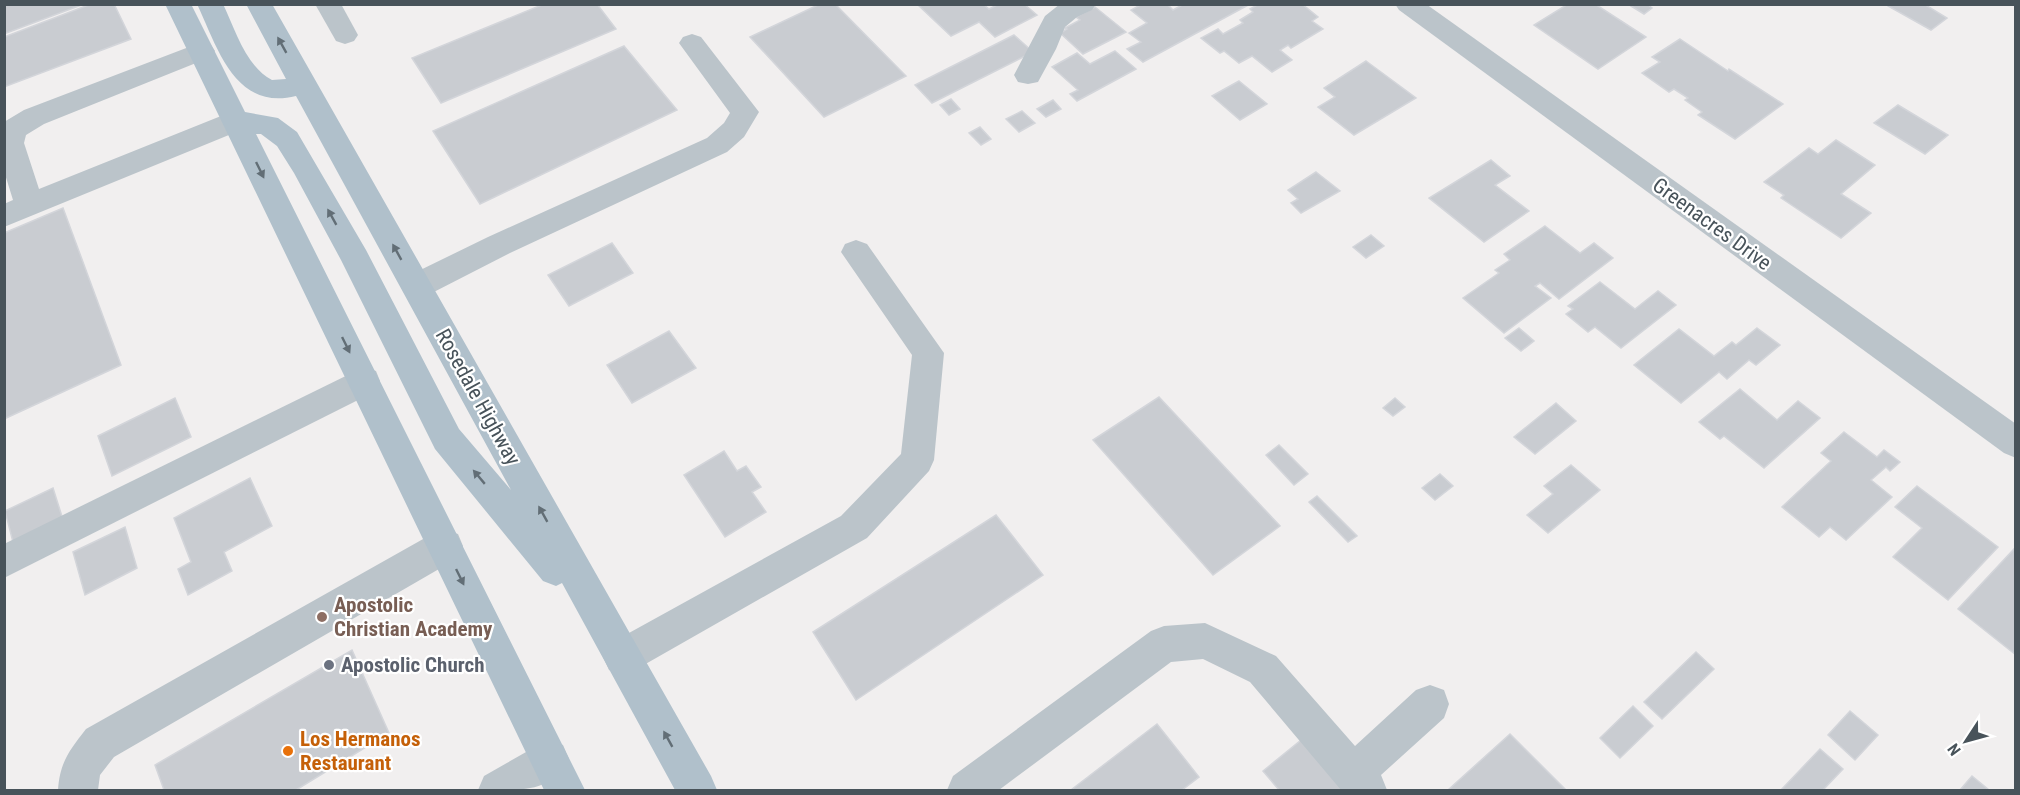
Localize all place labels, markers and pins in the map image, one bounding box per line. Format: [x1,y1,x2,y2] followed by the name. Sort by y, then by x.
[334,593,493,641] place label: Apostolic Christian Academy
[315,610,329,624] marker: Apostolic Christian Academy
[341,653,484,677] place label: Apostolic Church
[322,658,336,672] marker: Apostolic Church
[300,727,421,775] place label: Los Hermanos Restaurant
[281,744,295,758] marker: Los Hermanos Restaurant

